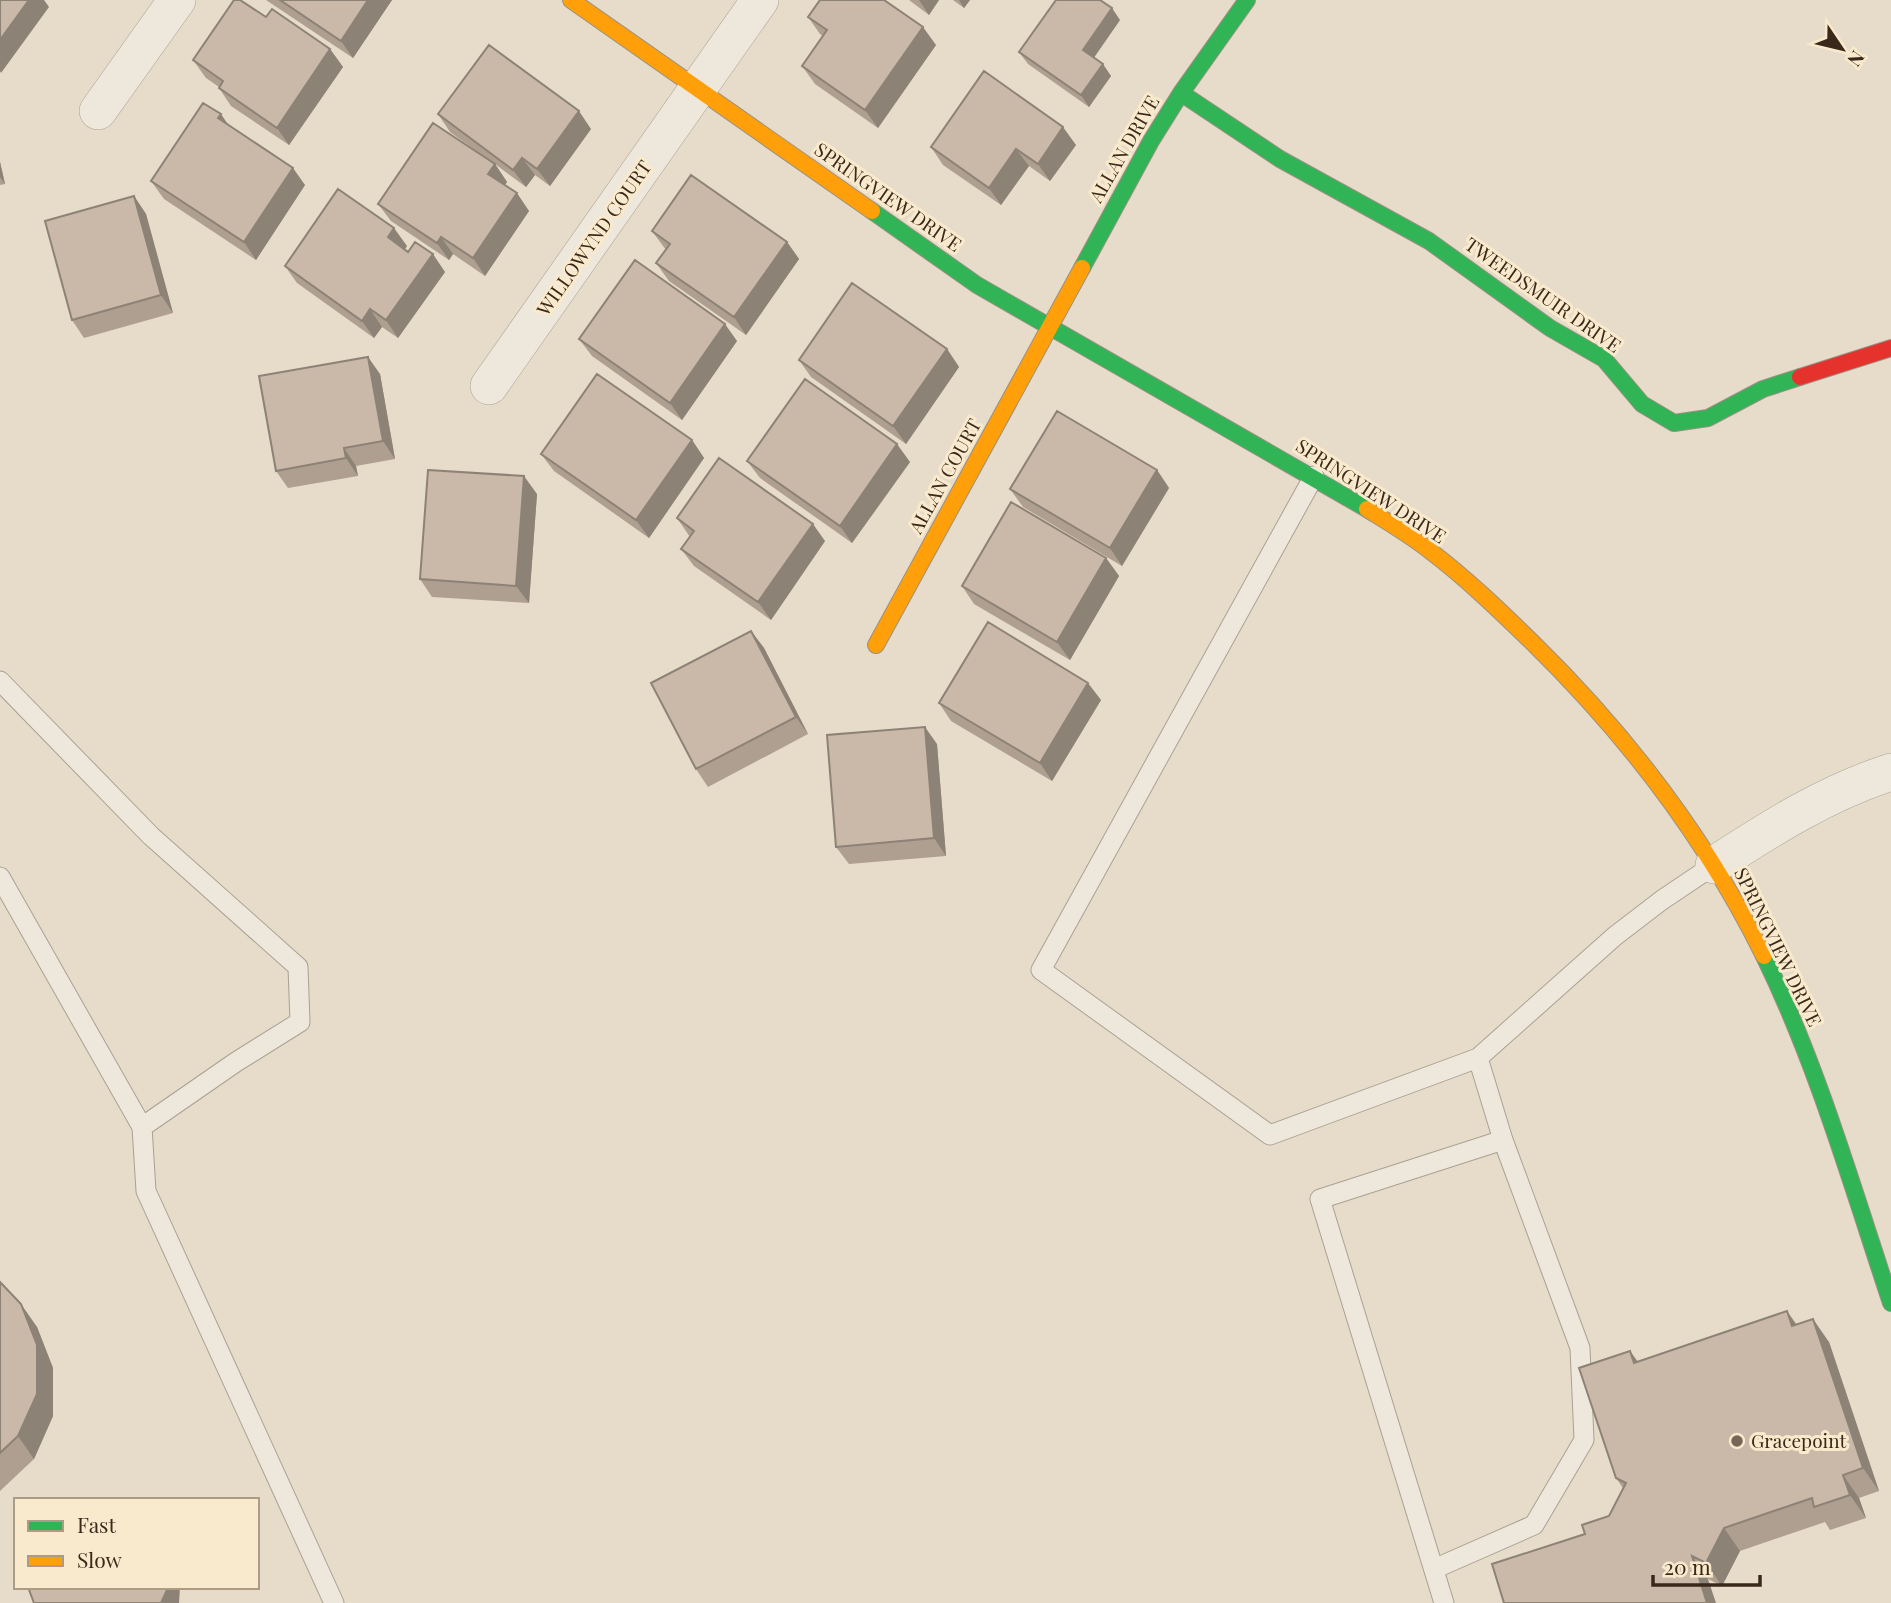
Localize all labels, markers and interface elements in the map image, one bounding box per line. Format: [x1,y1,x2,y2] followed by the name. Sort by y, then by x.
[1807,14,1877,84] north arrow
[1842,46,1871,73] text: N
[1081,90,1164,208] street label: ALLAN DRIVE
[810,136,967,257] street label: SPRINGVIEW DRIVE
[529,154,657,321] street label: WILLOWYND COURT
[1460,231,1627,358] street label: TWEEDSMUIR DRIVE
[901,413,987,539] street label: ALLAN COURT
[1292,432,1452,548] street label: SPRINGVIEW DRIVE
[1729,863,1829,1030] street label: SPRINGVIEW DRIVE
[1751,1427,1846,1453] place label: Gracepoint
[1729,1433,1745,1449] marker: Gracepoint
[14,1498,259,1589] legend
[77,1510,116,1538] text: Fast
[1653,1544,1760,1588] scale bar
[77,1545,122,1573] text: Slow
[1664,1552,1711,1580] text: 20 m

